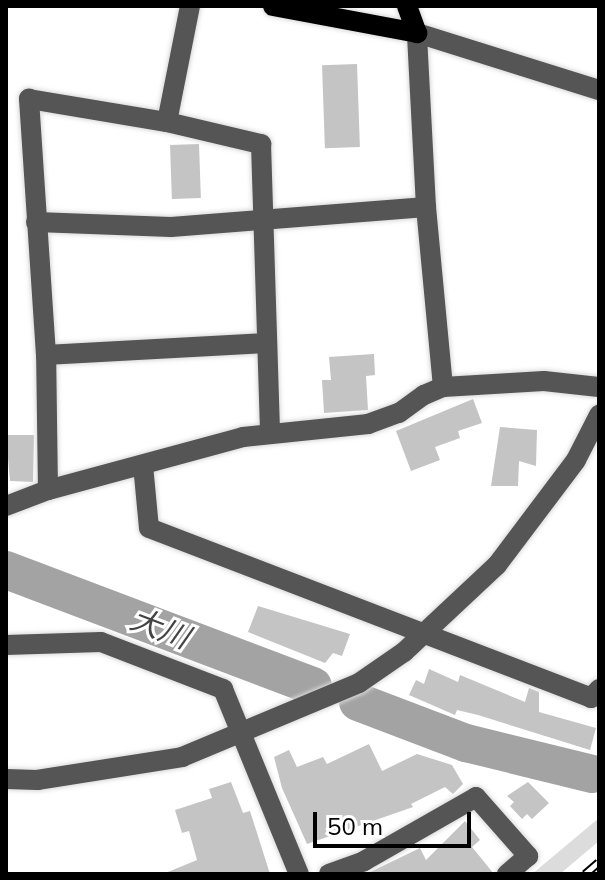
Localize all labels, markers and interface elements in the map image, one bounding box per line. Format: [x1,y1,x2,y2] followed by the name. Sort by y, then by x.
[126,600,194,656] water label: 大川
[317,796,475,846] scale bar
[327,811,383,841] text: 50 m

